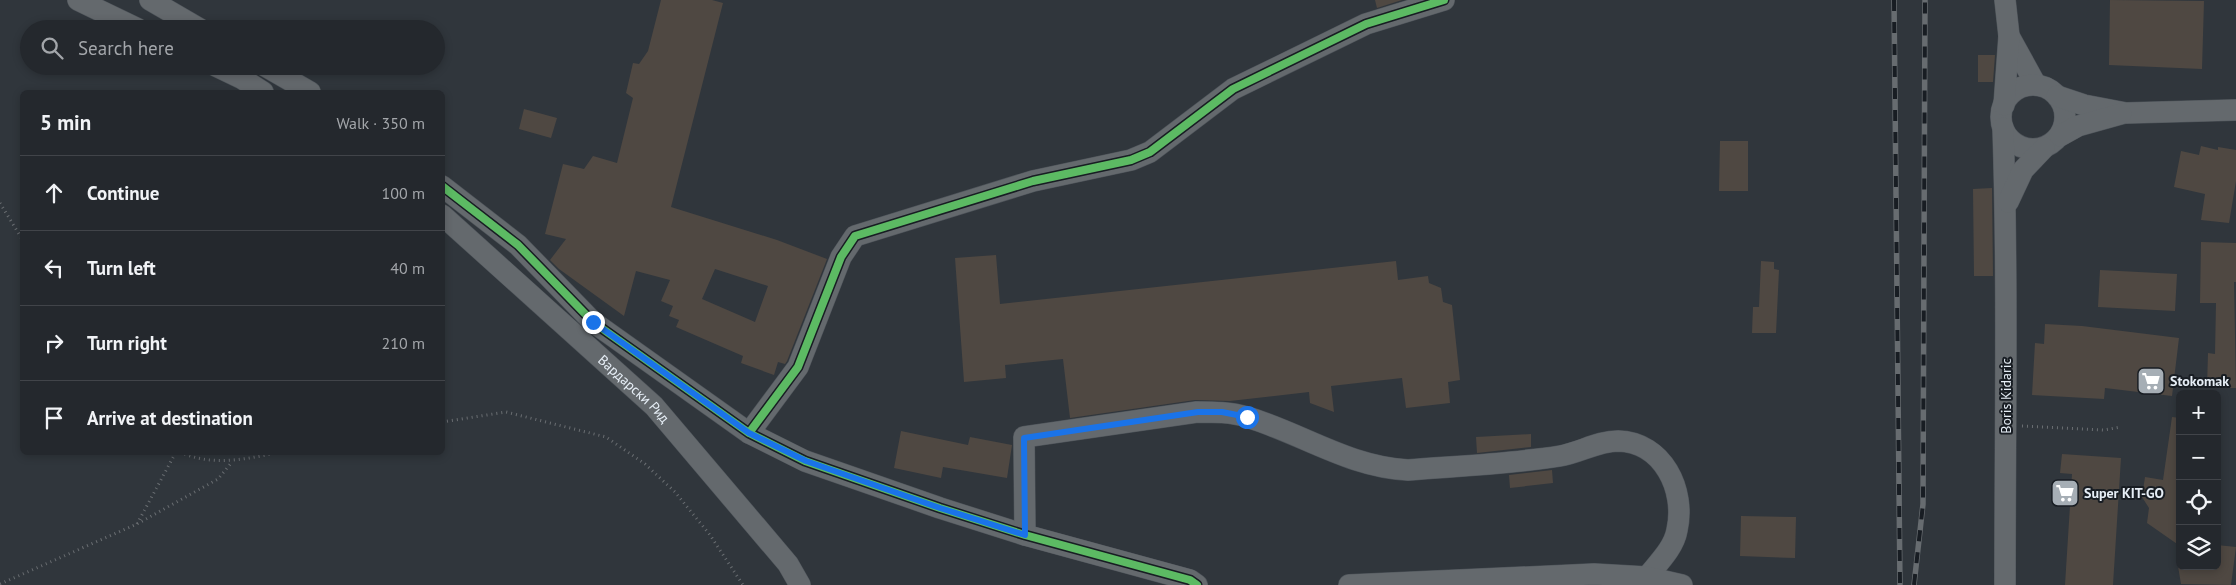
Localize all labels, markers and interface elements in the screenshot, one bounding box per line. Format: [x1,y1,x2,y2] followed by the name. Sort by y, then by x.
[20,20,445,75] search box
[38,34,66,62] icon: search
[78,36,174,60] text: Search here
[40,109,91,136] text: 5 min
[336,113,425,133] text: Walk · 350 m
[40,179,68,207] icon: ahead
[87,181,159,205] text: Continue
[382,183,425,203] text: 100 m
[40,254,68,282] icon: left
[87,256,156,280] text: Turn left
[390,258,425,278] text: 40 m
[582,311,605,334] route end
[40,329,68,357] icon: right
[87,331,167,355] text: Turn right
[382,333,425,353] text: 210 m
[594,351,674,427] street label: Вардарски Рид
[1997,358,2015,434] street label: Boris Kidaric
[2136,366,2166,396] supermarket icon: Stokomak
[2170,372,2229,390] place label: Stokomak
[2176,390,2221,570] map controls
[2176,390,2221,435] button: +
[40,404,68,432] icon: arrive
[87,406,253,430] text: Arrive at destination
[1236,406,1259,429] route start
[2176,435,2221,480] button: −
[2050,478,2080,508] supermarket icon: Super KIT-GO
[2176,480,2221,525] button: locate
[2084,484,2164,502] place label: Super KIT-GO
[2176,525,2221,570] button: layers

